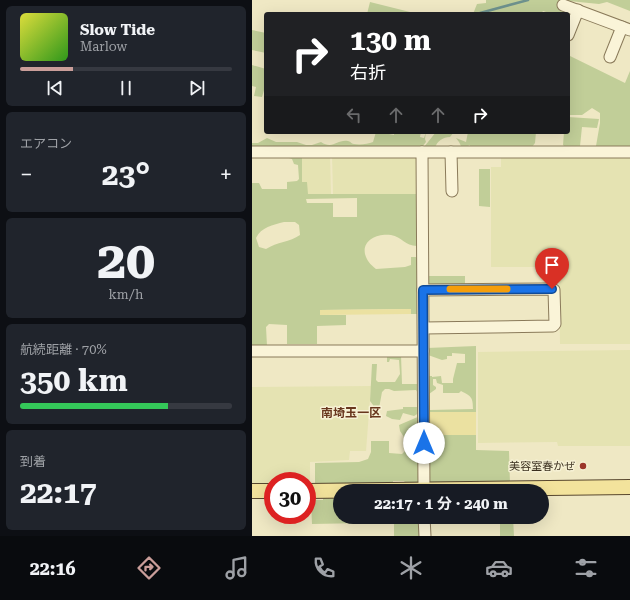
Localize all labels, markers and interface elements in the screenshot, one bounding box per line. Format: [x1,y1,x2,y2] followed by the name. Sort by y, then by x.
[80,21,155,39] text: Slow Tide
[350,24,431,57] text: 130 m
[284,28,336,80] icon: right
[80,39,127,54] text: Marlow
[350,62,386,83] text: 右折
[44,77,66,99] icon: previous
[115,77,137,99] icon: pause
[186,77,208,99] icon: next
[343,104,365,126] icon: left
[385,104,407,126] icon: ahead
[427,104,449,126] icon: ahead
[469,104,491,126] icon: right
[20,136,72,151] text: エアコン
[102,157,150,192] text: 23°
[20,162,32,187] text: −
[220,162,232,187] text: +
[97,230,155,291] text: 20
[535,248,569,289] pin
[541,254,563,276] icon: arrive
[109,287,143,302] text: km/h
[20,342,107,357] text: 航続距離 · 70%
[20,363,128,398] text: 350 km
[321,406,381,420] district label: 南埼玉一区
[403,422,445,464] position arrow
[20,454,46,469] text: 到着
[509,460,575,473] place label: 美容室春かぜ
[578,461,588,471] marker: 美容室春かぜ
[264,472,316,524] speed limit sign: 30
[20,475,97,510] text: 22:17
[374,495,508,513] text: 22:17 · 1 分 · 240 m
[135,554,163,582] icon: directions
[223,554,251,582] icon: music
[310,554,338,582] icon: phone
[397,554,425,582] icon: climate
[485,554,513,582] icon: car
[572,554,600,582] icon: filters
[30,558,76,579] text: 22:16

